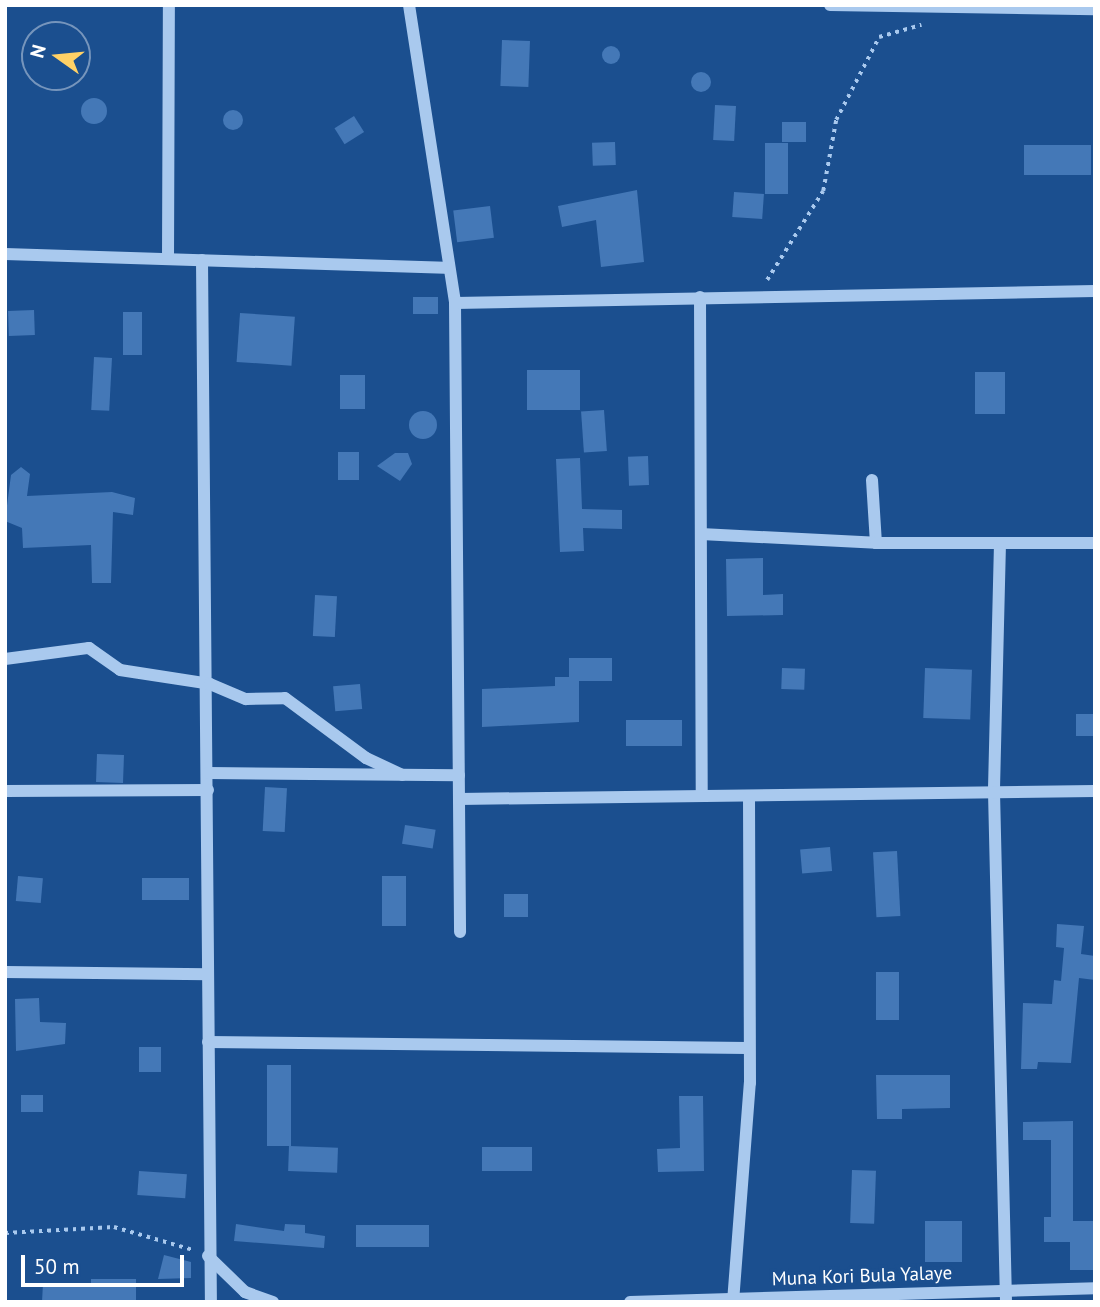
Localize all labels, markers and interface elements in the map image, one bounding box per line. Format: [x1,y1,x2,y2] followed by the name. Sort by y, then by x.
[21,21,91,91] north arrow
[24,42,51,60] text: N
[24,1240,187,1284] scale bar
[34,1253,80,1280] text: 50 m
[771,1261,953,1291] street label: Muna Kori Bula Yalaye

